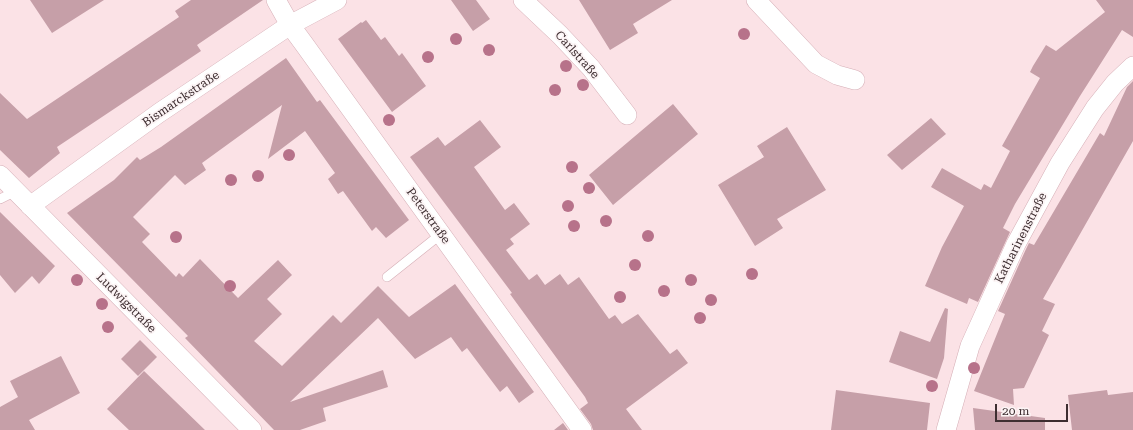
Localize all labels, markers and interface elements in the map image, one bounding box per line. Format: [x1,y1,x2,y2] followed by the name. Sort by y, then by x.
[552,28,602,82] street label: Carlstraße
[140,68,222,130] street label: Bismarckstraße
[403,185,453,247] street label: Peterstraße
[992,190,1050,286] street label: Katharinenstraße
[93,270,159,336] street label: Ludwigstraße
[997,396,1070,422] scale bar
[1002,404,1029,418] text: 20 m

